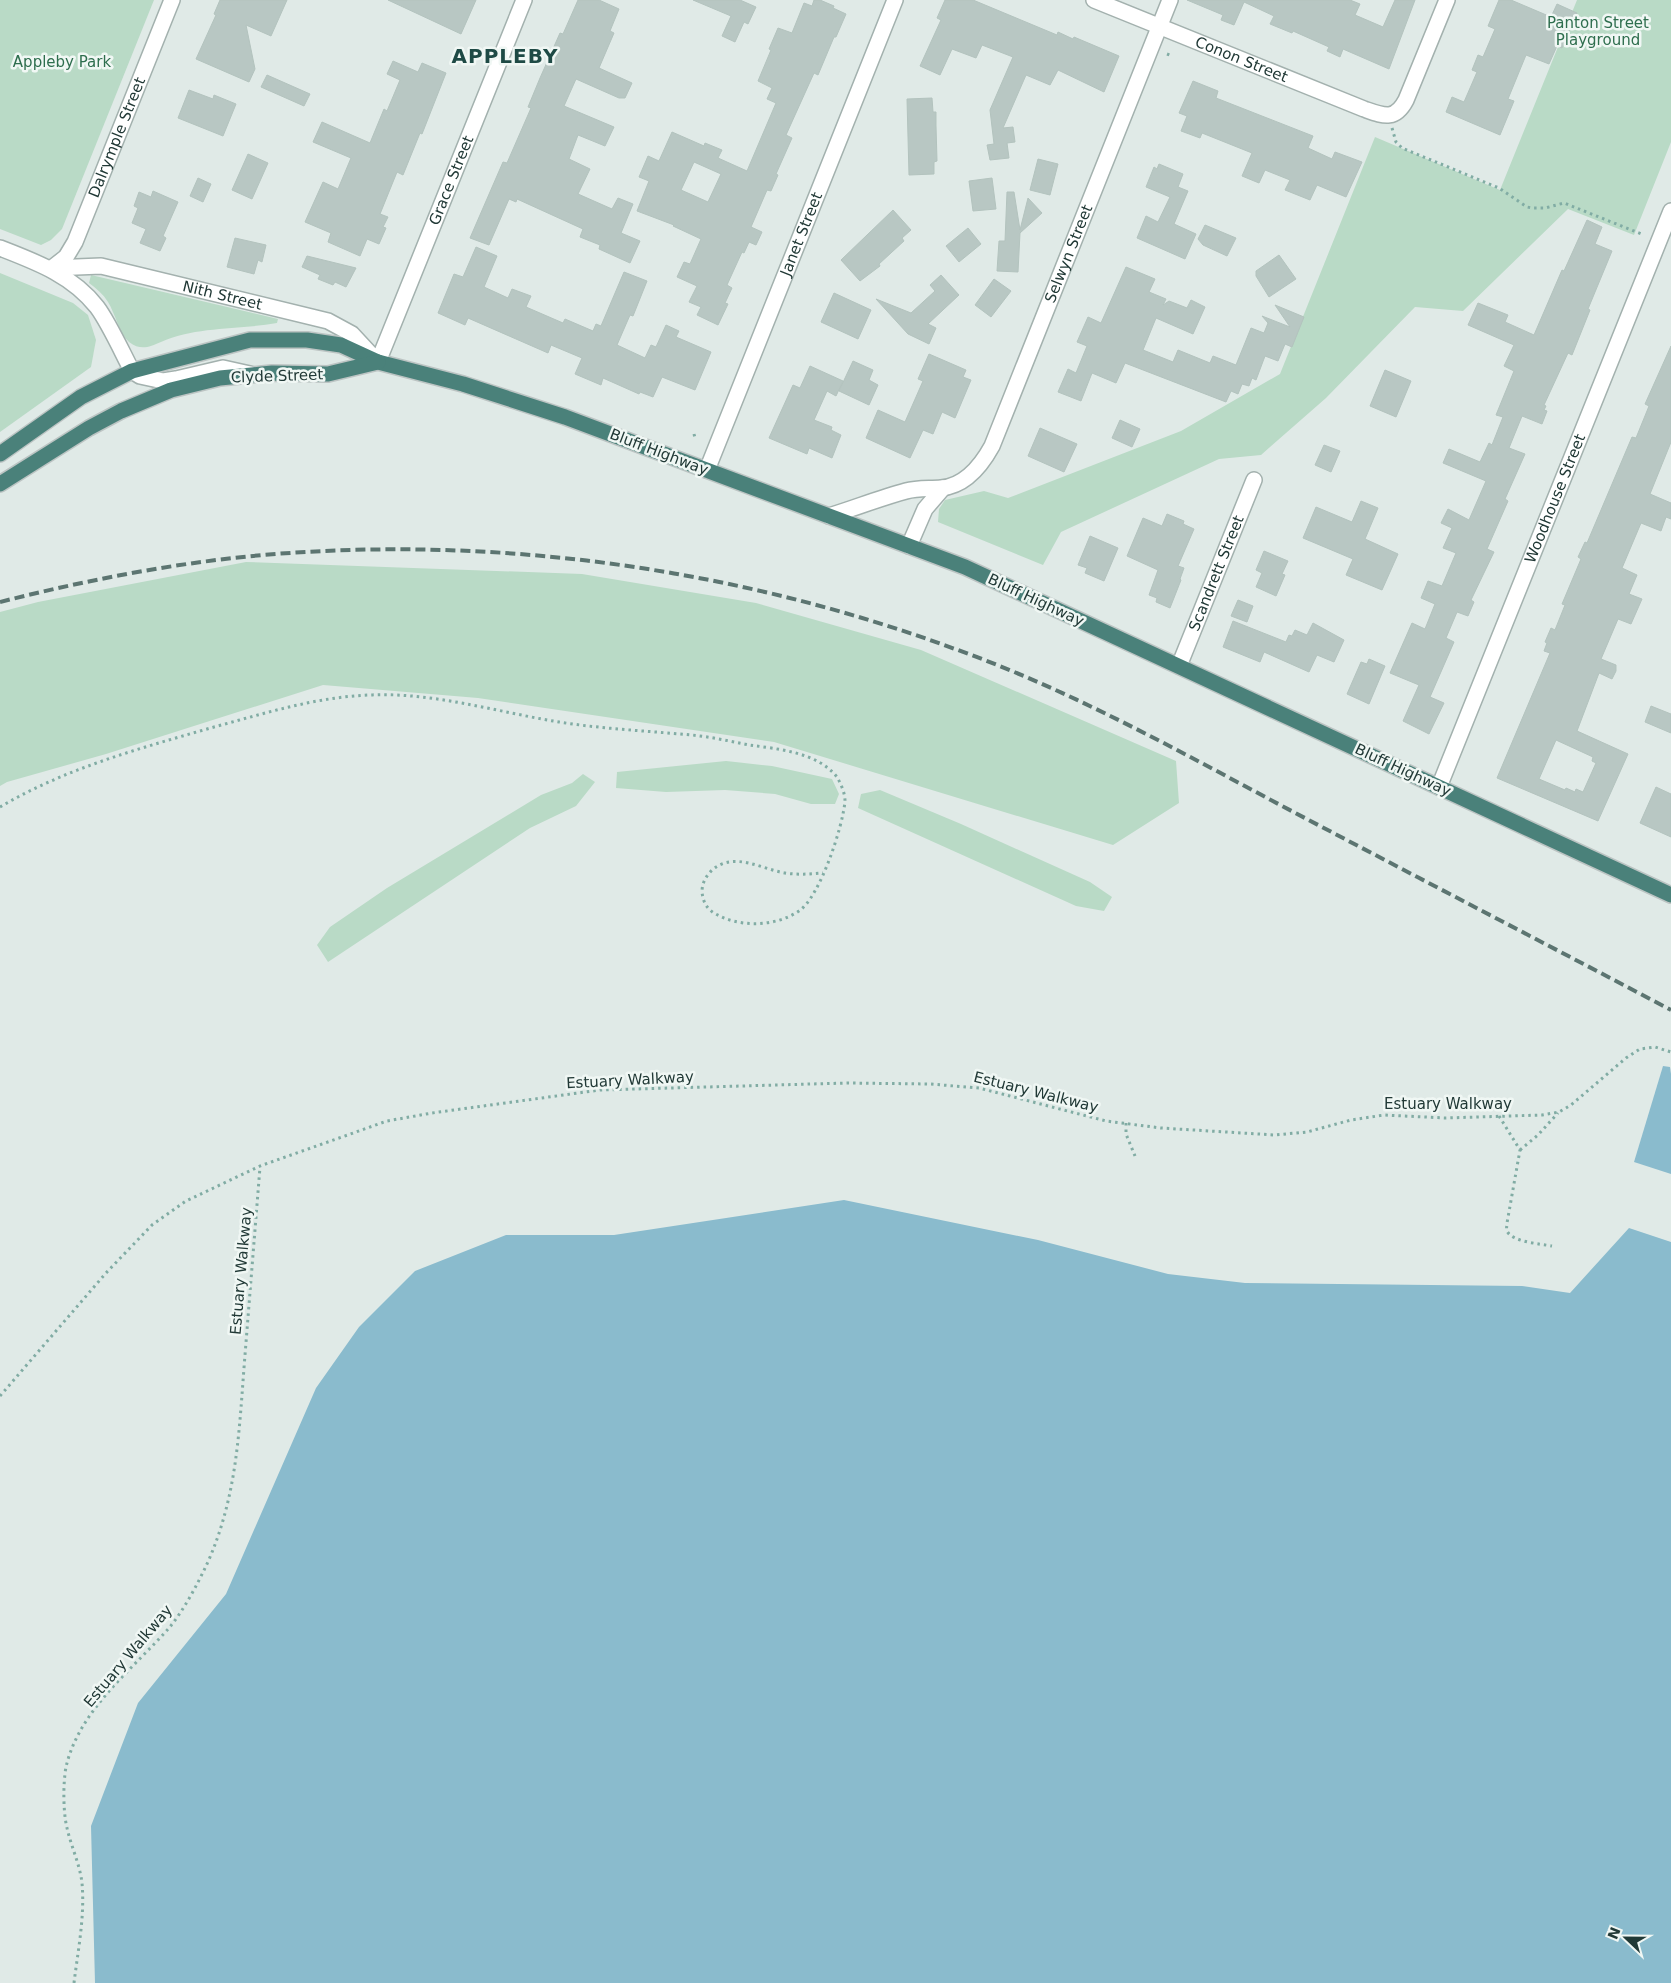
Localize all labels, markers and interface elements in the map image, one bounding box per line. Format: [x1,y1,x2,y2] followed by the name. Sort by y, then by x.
[1547,14,1649,49] park label: Panton Street Playground
[1192,33,1290,86] street label: Conon Street
[452,44,558,68] district label: APPLEBY
[13,53,111,71] park label: Appleby Park
[85,75,149,200] street label: Dalrymple Street
[425,133,477,228] street label: Grace Street
[776,190,826,280] street label: Janet Street
[1041,202,1096,305] street label: Selwyn Street
[181,277,264,314] street label: Nith Street
[230,365,324,387] street label: Clyde Street
[607,425,711,479] street label: Bluff Highway
[1521,431,1589,566] street label: Woodhouse Street
[1185,513,1248,634] street label: Scandrett Street
[985,570,1087,630] street label: Bluff Highway
[1352,740,1454,800] street label: Bluff Highway
[566,1068,694,1092] street label: Estuary Walkway
[972,1068,1100,1116] street label: Estuary Walkway
[1384,1095,1512,1113] street label: Estuary Walkway
[226,1206,256,1336] street label: Estuary Walkway
[80,1601,176,1711] street label: Estuary Walkway
[1601,1913,1651,1963] north arrow
[1604,1925,1624,1942] text: N

